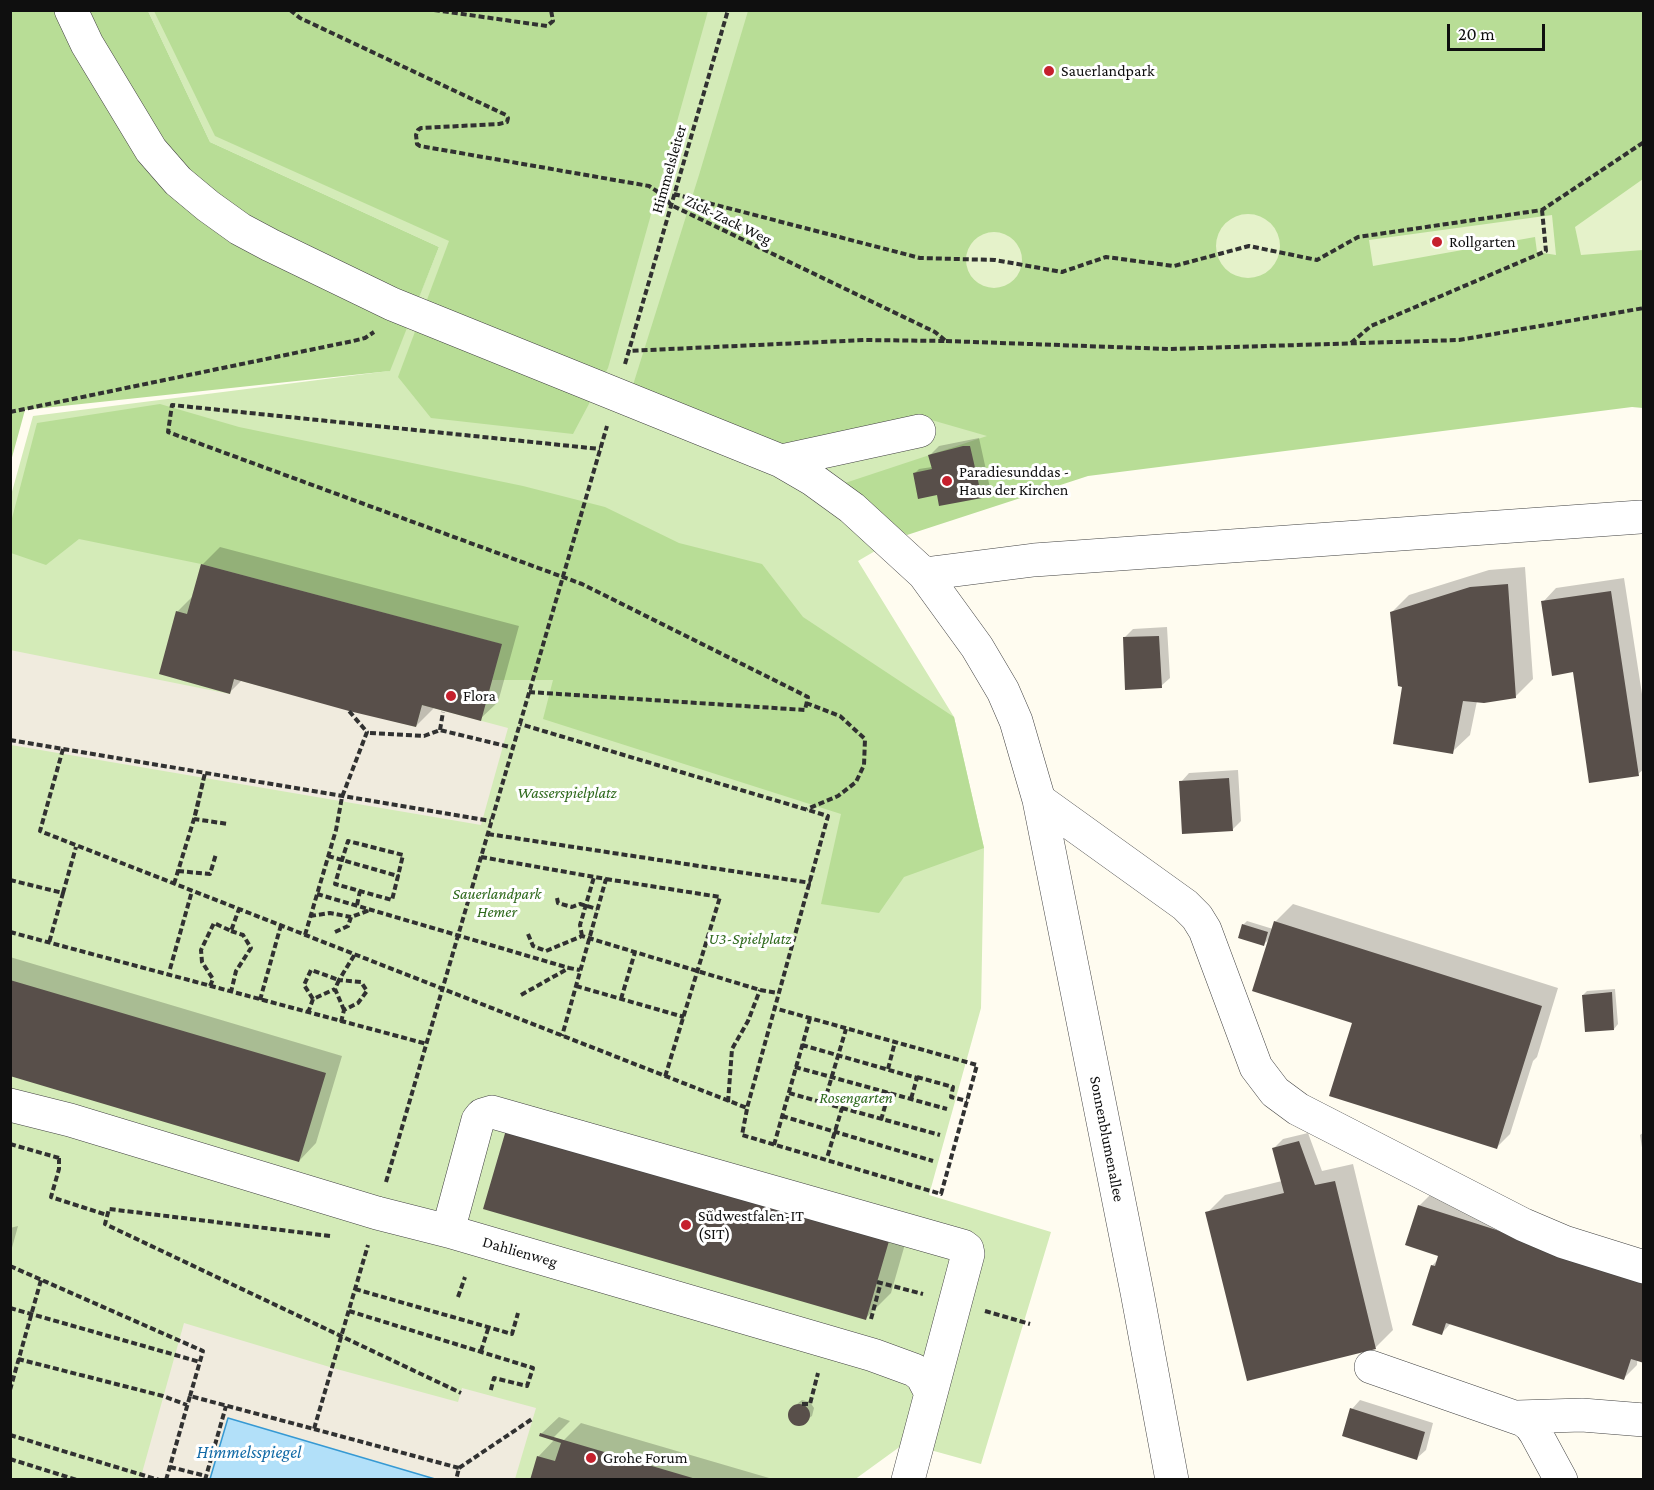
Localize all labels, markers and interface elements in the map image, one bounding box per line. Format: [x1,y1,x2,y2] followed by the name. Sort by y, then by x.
[1450,12,1548,50] scale bar
[1458,24,1495,44] text: 20 m
[1061,61,1155,81] place label: Sauerlandpark
[1042,64,1056,78] marker: Sauerlandpark
[647,122,691,216] street label: Himmelsleiter
[681,191,775,249] street label: Zick-Zack Weg
[1449,232,1516,252] place label: Rollgarten
[1430,235,1444,249] marker: Rollgarten
[959,462,1069,500] place label: Paradiesunddas - Haus der Kirchen
[940,474,954,488] marker: Paradiesunddas - Haus der Kirchen
[463,686,496,706] place label: Flora
[444,689,458,703] marker: Flora
[517,783,617,803] park label: Wasserspielplatz
[452,884,542,922] park label: Sauerlandpark Hemer
[709,929,791,949] park label: U3-Spielplatz
[1085,1075,1129,1203] street label: Sonnenblumenallee
[819,1088,893,1108] park label: Rosengarten
[698,1206,804,1244] place label: Südwestfalen-IT (SIT)
[679,1218,693,1232] marker: Südwestfalen-IT (SIT)
[480,1232,560,1272] street label: Dahlienweg
[197,1441,301,1463] water label: Himmelsspiegel
[603,1448,688,1468] place label: Grohe Forum
[584,1451,598,1465] marker: Grohe Forum

